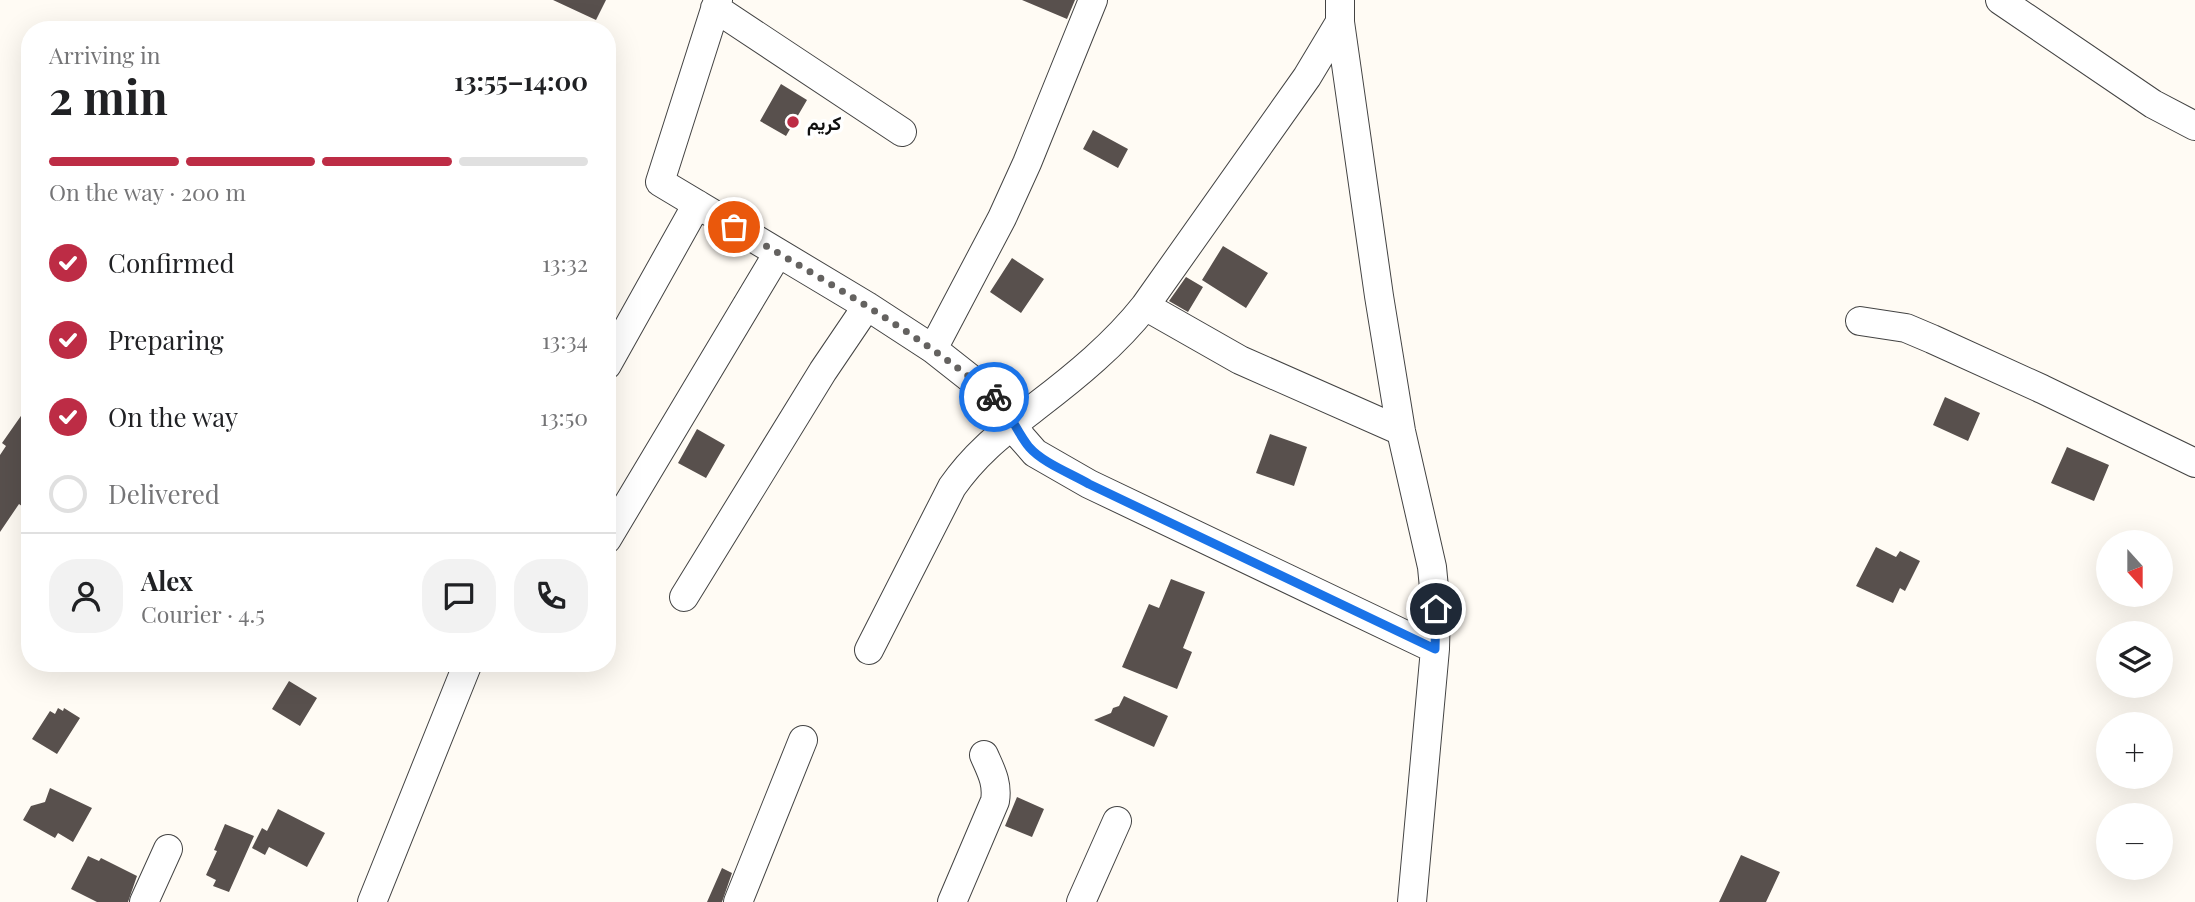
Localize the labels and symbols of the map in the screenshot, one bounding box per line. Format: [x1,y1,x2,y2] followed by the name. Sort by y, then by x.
[807,109,842,136] place label: كريم
[785,114,801,130] marker: كريم
[704,197,764,257] pin
[959,362,1029,432] courier
[2096,530,2174,607] north arrow
[1406,579,1466,639] pin

